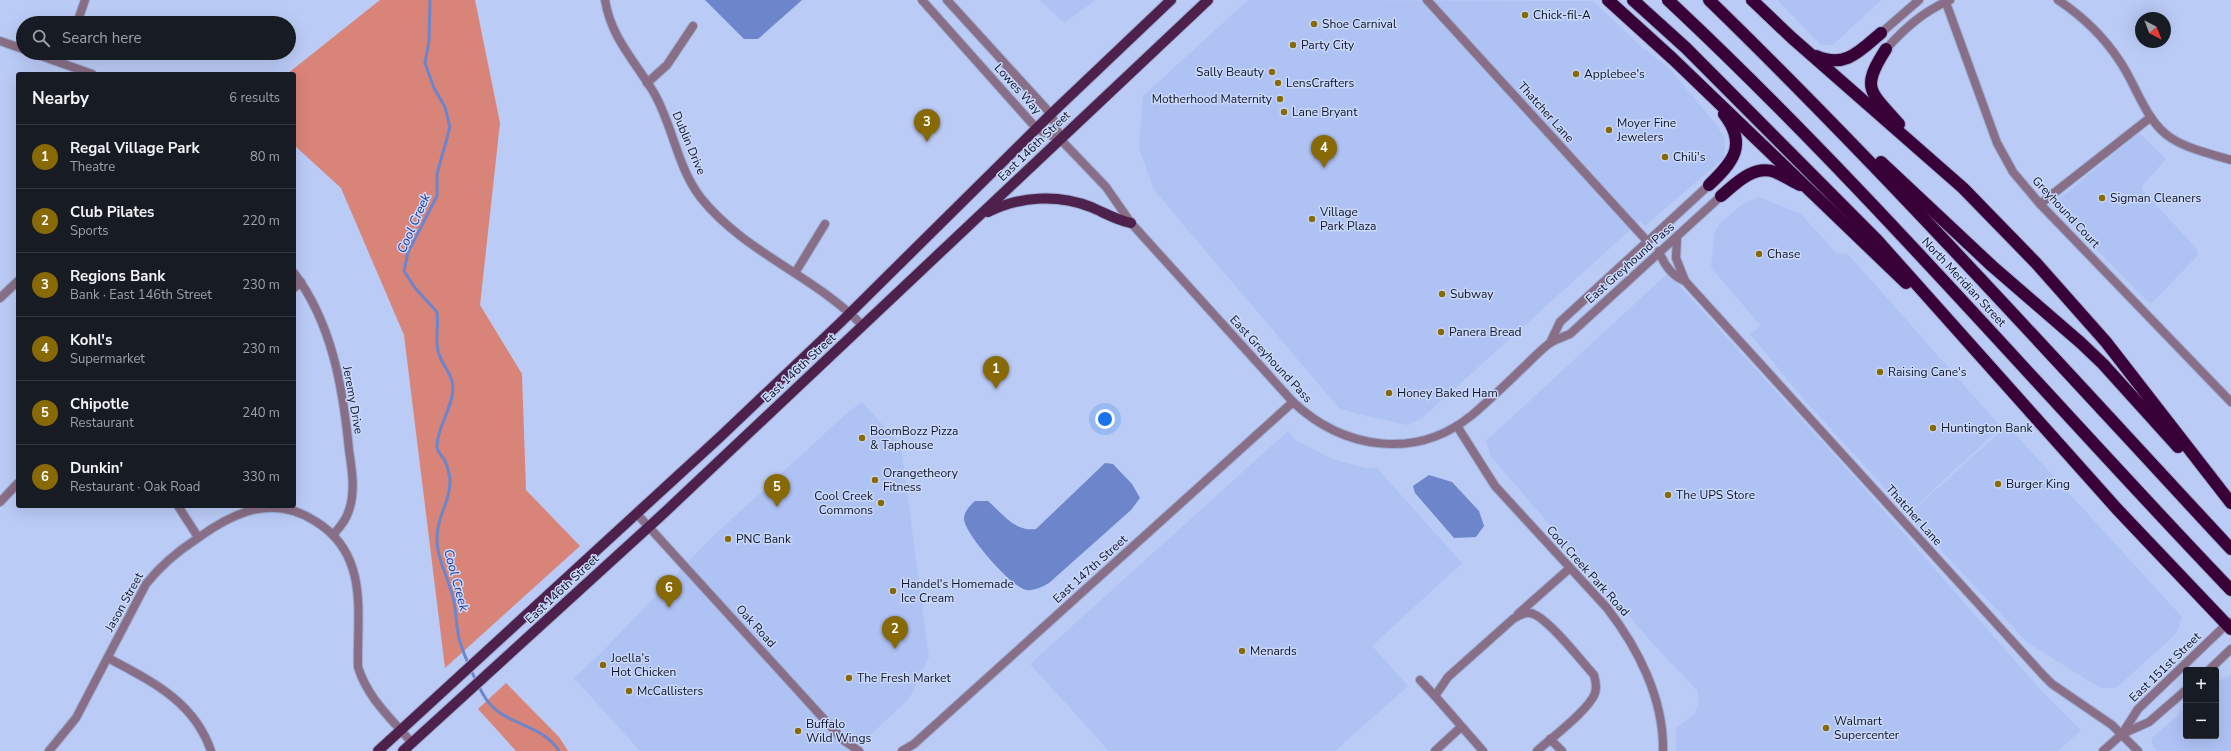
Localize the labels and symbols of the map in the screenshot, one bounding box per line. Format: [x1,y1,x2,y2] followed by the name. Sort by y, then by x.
[1533,7,1591,23] place label: Chick-fil-A
[1520,10,1530,20] marker: Chick-fil-A
[2135,12,2171,48] north arrow
[1322,16,1397,32] place label: Shoe Carnival
[1309,19,1319,29] marker: Shoe Carnival
[1301,37,1355,53] place label: Party City
[1288,40,1298,50] marker: Party City
[991,60,1046,118] street label: Lowes Way
[1196,64,1265,80] place label: Sally Beauty
[1584,66,1645,82] place label: Applebee's
[1267,67,1277,77] marker: Sally Beauty
[1571,69,1581,79] marker: Applebee's
[1286,75,1355,91] place label: LensCrafters
[1273,78,1283,88] marker: LensCrafters
[1514,78,1578,146] street label: Thatcher Lane
[1152,91,1273,107] place label: Motherhood Maternity
[1275,94,1285,104] marker: Motherhood Maternity
[1292,104,1358,120] place label: Lane Bryant
[994,107,1074,185] street label: East 146th Street
[1279,107,1289,117] marker: Lane Bryant
[668,109,710,177] street label: Dublin Drive
[914,109,940,142] pin: 3
[1616,115,1676,145] place label: Moyer Fine Jewelers
[1604,125,1614,135] marker: Moyer Fine Jewelers
[1311,135,1337,168] pin: 4
[1673,149,1706,165] place label: Chili's
[1660,152,1670,162] marker: Chili's
[2029,173,2104,252] street label: Greyhound Court
[393,190,435,256] water label: Cool Creek
[2110,190,2201,206] place label: Sigman Cleaners
[2097,193,2107,203] marker: Sigman Cleaners
[1319,204,1376,234] place label: Village Park Plaza
[1307,214,1317,224] marker: Village Park Plaza
[1582,219,1678,307] street label: East Greyhound Pass
[1918,234,2010,331] street label: North Meridian Street
[1767,246,1800,262] place label: Chase
[1754,249,1764,259] marker: Chase
[1450,286,1494,302] place label: Subway
[1437,289,1447,299] marker: Subway
[1226,312,1316,406] street label: East Greyhound Pass
[1449,324,1522,340] place label: Panera Bread
[1436,327,1446,337] marker: Panera Bread
[759,329,840,406] street label: East 146th Street
[983,356,1009,389] pin: 1
[339,364,367,435] street label: Jeremy Drive
[1888,364,1967,380] place label: Raising Cane's
[1875,367,1885,377] marker: Raising Cane's
[1397,385,1498,401] place label: Honey Baked Ham
[1384,388,1394,398] marker: Honey Baked Ham
[1095,409,1115,429] your location
[1941,420,2034,436] place label: Huntington Bank
[870,423,958,453] place label: BoomBozz Pizza & Taphouse
[1928,423,1938,433] marker: Huntington Bank
[857,433,867,443] marker: BoomBozz Pizza & Taphouse
[883,465,959,495] place label: Orangetheory Fitness
[764,474,790,507] pin: 5
[870,475,880,485] marker: Orangetheory Fitness
[2006,476,2070,492] place label: Burger King
[1993,479,2003,489] marker: Burger King
[1882,481,1946,549] street label: Thatcher Lane
[1676,487,1755,503] place label: The UPS Store
[814,488,874,518] place label: Cool Creek Commons
[1663,490,1673,500] marker: The UPS Store
[876,498,886,508] marker: Cool Creek Commons
[1543,522,1633,620] street label: Cool Creek Park Road
[736,531,792,547] place label: PNC Bank
[1049,531,1131,607] street label: East 147th Street
[723,534,733,544] marker: PNC Bank
[439,547,473,614] water label: Cool Creek
[522,550,603,627] street label: East 146th Street
[101,569,147,635] street label: Jason Street
[656,575,682,608] pin: 6
[901,576,1014,606] place label: Handel's Homemade Ice Cream
[888,586,898,596] marker: Handel's Homemade Ice Cream
[732,601,780,651] street label: Oak Road
[882,616,908,649] pin: 2
[2126,628,2205,705] street label: East 151st Street
[1250,643,1297,659] place label: Menards
[1237,646,1247,656] marker: Menards
[610,650,676,680] place label: Joella's Hot Chicken
[598,660,608,670] marker: Joella's Hot Chicken
[857,670,951,686] place label: The Fresh Market
[844,673,854,683] marker: The Fresh Market
[637,683,703,699] place label: McCallisters
[624,686,634,696] marker: McCallisters
[1834,713,1900,743] place label: Walmart Supercenter
[806,716,871,746] place label: Buffalo Wild Wings
[1821,723,1831,733] marker: Walmart Supercenter
[793,726,803,736] marker: Buffalo Wild Wings

